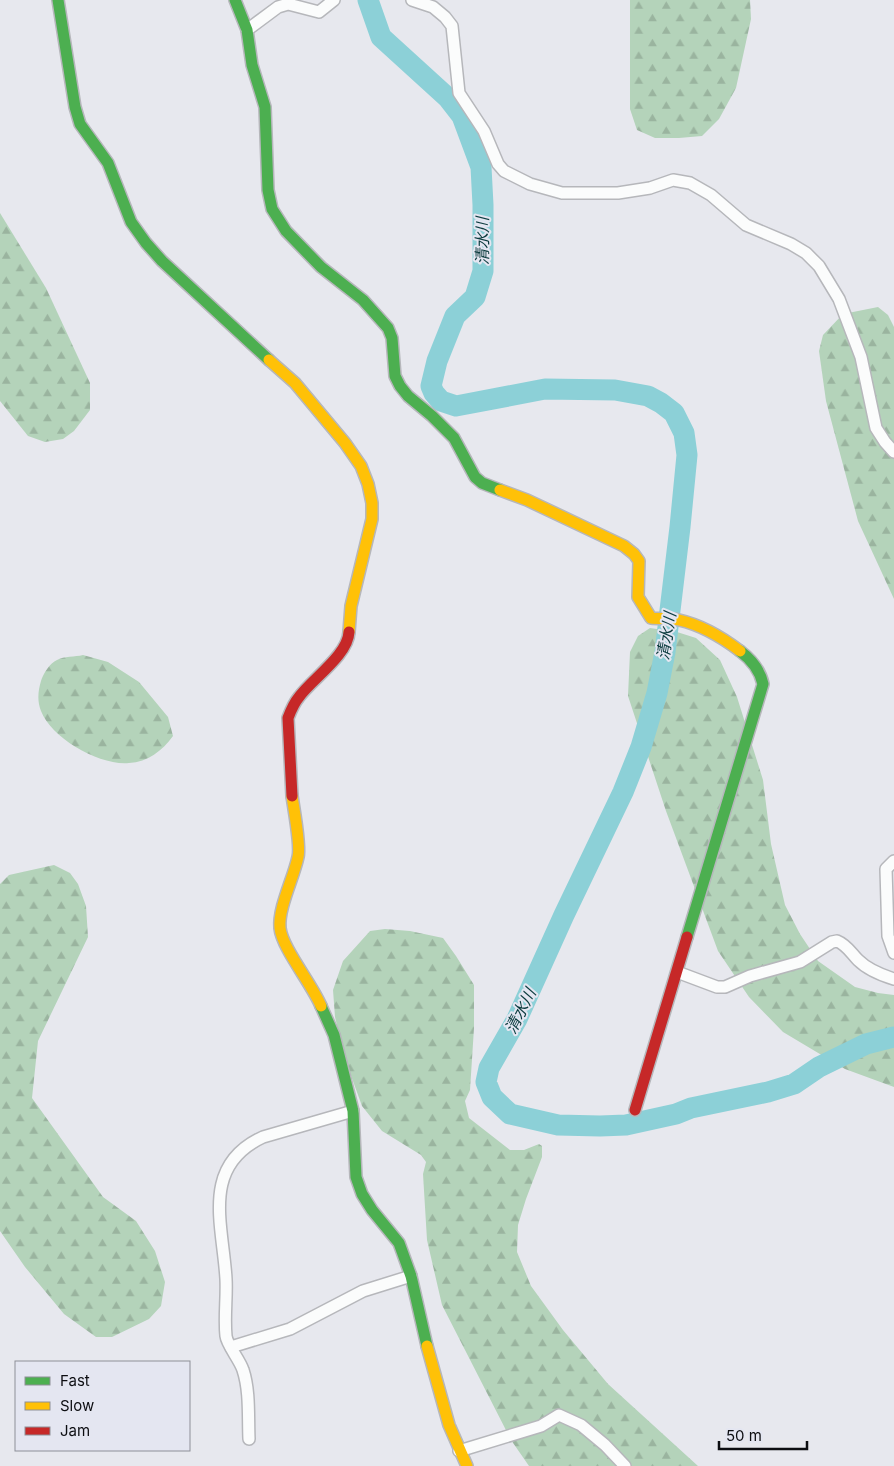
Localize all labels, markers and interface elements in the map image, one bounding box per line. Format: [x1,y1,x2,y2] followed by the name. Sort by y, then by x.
[472,215,492,265] water label: 清水川
[652,609,680,661] water label: 清水川
[500,983,541,1037] water label: 清水川
[15,1361,190,1451] legend
[60,1371,90,1390] text: Fast
[60,1396,94,1415] text: Slow
[719,1418,806,1450] scale bar
[60,1421,90,1440] text: Jam
[726,1426,762,1445] text: 50 m

